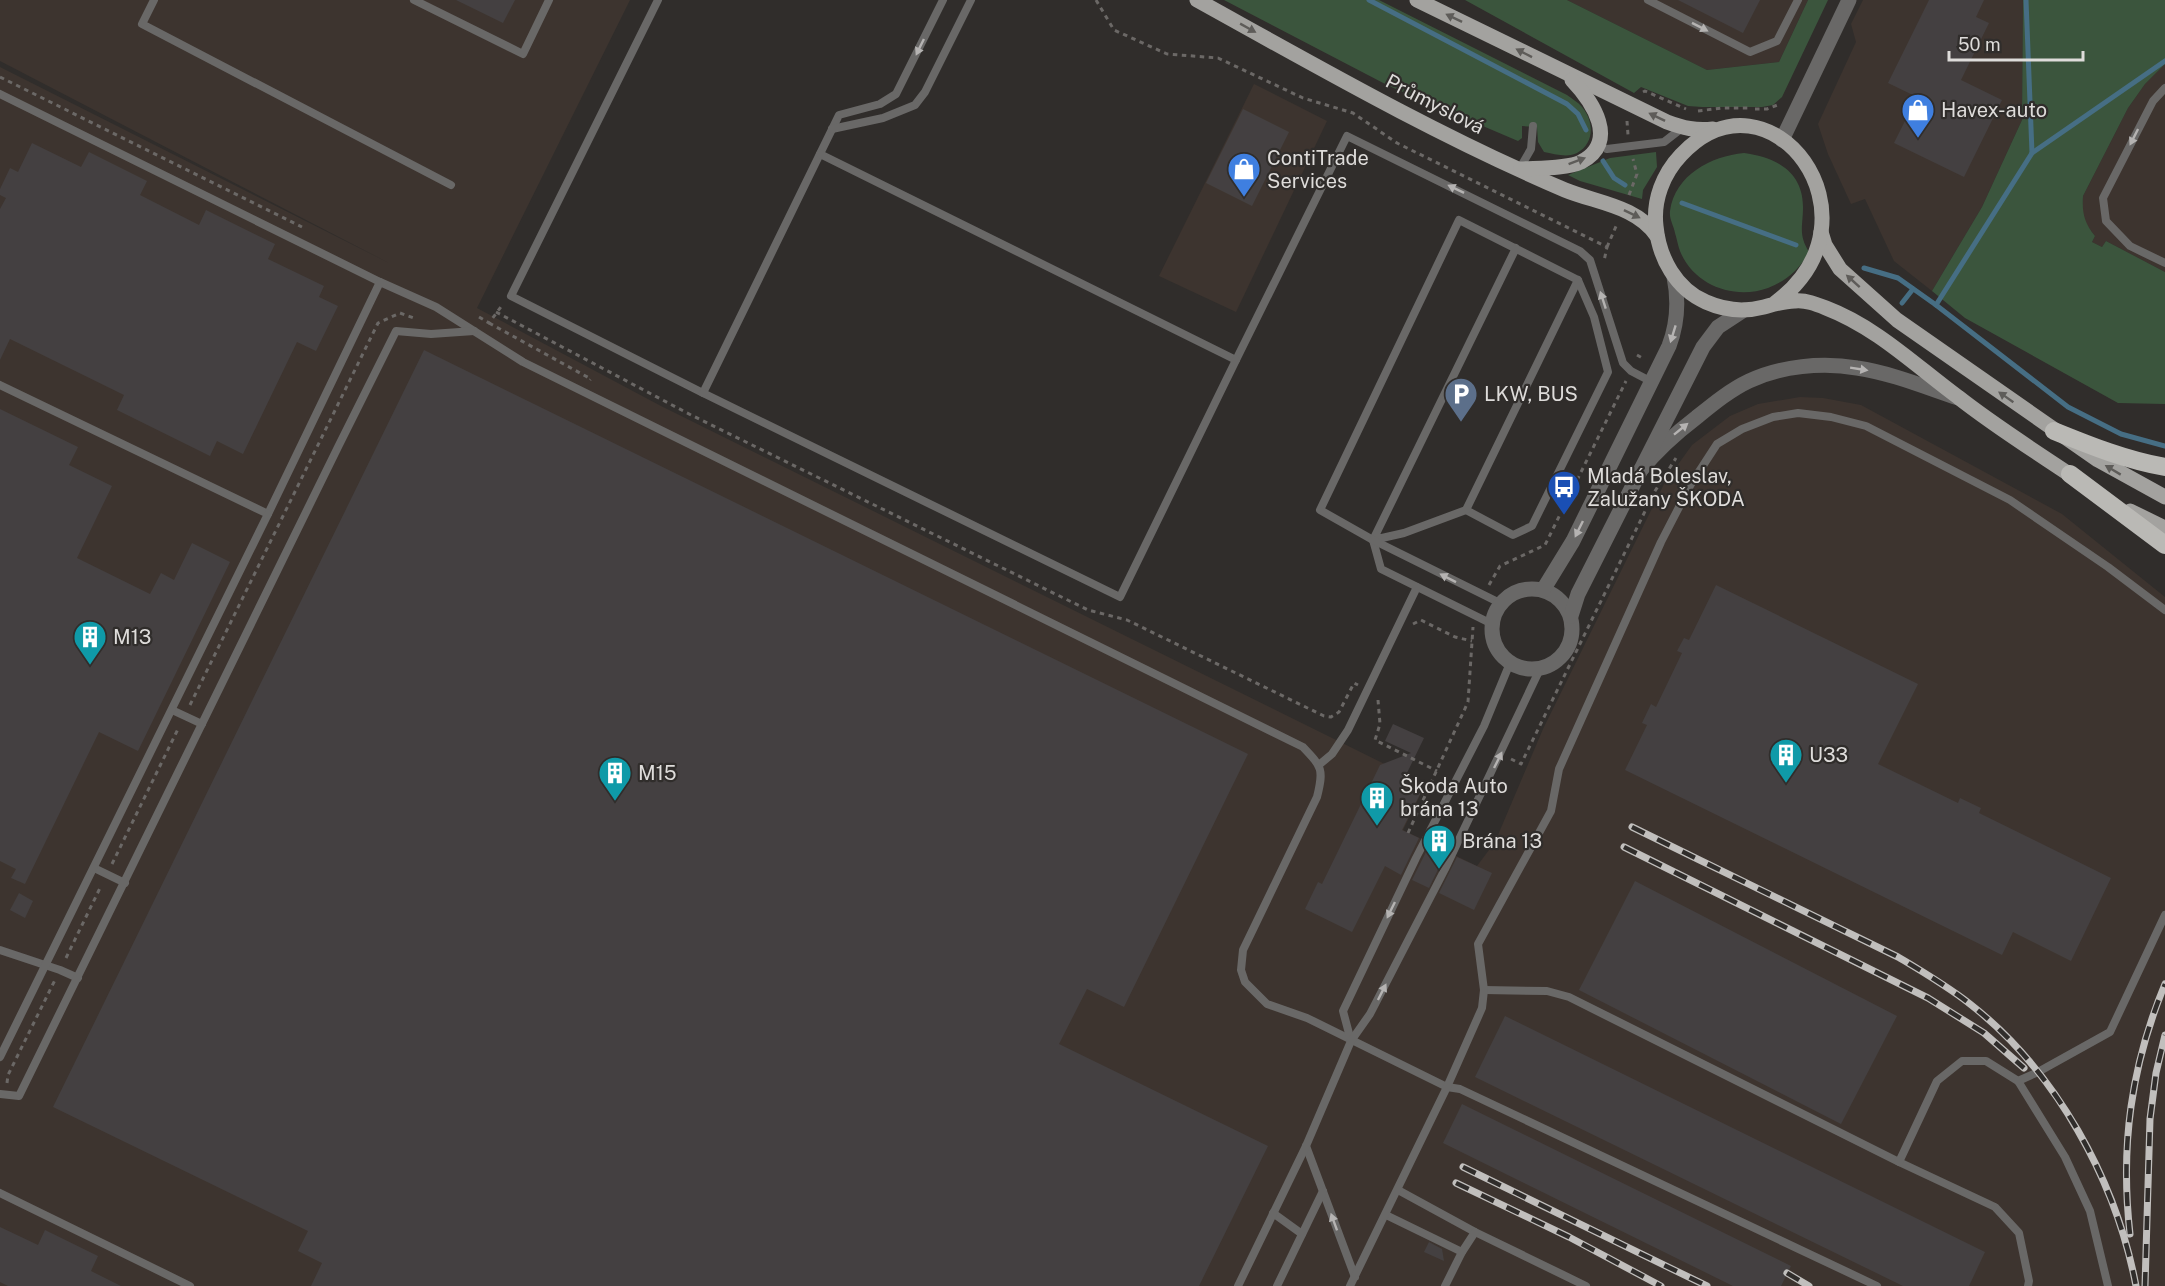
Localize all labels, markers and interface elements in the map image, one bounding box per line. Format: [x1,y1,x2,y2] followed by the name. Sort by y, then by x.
[1446,14,1463,23] one-way arrow
[1692,22,1709,31] one-way arrow
[1240,23,1257,33] one-way arrow
[1949,24,2082,62] scale bar
[1958,34,2001,55] text: 50 m
[916,39,925,56] one-way arrow
[1516,48,1533,58] one-way arrow
[1382,69,1488,139] street label: Průmyslová
[1900,92,1936,139] shop icon: Havex-auto
[1941,98,2047,122] place label: Havex-auto
[1648,112,1665,122] one-way arrow
[2129,129,2139,146] one-way arrow
[1267,146,1369,193] place label: ContiTrade Services
[1226,151,1262,198] shop icon: ContiTrade Services
[1568,156,1586,166] one-way arrow
[1447,184,1464,194] one-way arrow
[1624,210,1641,219] one-way arrow
[1846,274,1861,288] one-way arrow
[1598,291,1608,309] one-way arrow
[1668,325,1677,343] one-way arrow
[1849,364,1868,373] one-way arrow
[1443,376,1479,423] parking icon: LKW, BUS
[1484,382,1578,406] place label: LKW, BUS
[1999,391,2015,403] one-way arrow
[1674,424,1689,436] one-way arrow
[1587,464,1745,511] place label: Mladá Boleslav, Zalužany ŠKODA
[2105,464,2121,475] one-way arrow
[1546,469,1582,516] bus stop icon: Mladá Boleslav, Zalužany ŠKODA
[1574,520,1584,537] one-way arrow
[1439,573,1456,582] one-way arrow
[72,619,108,666] building icon: M13
[113,625,151,649] place label: M13
[1768,737,1804,784] building icon: U33
[1809,743,1848,767] place label: U33
[1494,751,1503,768] one-way arrow
[597,755,633,802] building icon: M15
[638,761,677,785] place label: M15
[1400,774,1508,821] place label: Škoda Auto brána 13
[1359,780,1395,827] building icon: Škoda Auto brána 13
[1421,823,1457,870] building icon: Brána 13
[1462,829,1542,853] place label: Brána 13
[1386,902,1395,919] one-way arrow
[1377,983,1387,1000] one-way arrow
[1329,1213,1339,1231] one-way arrow

